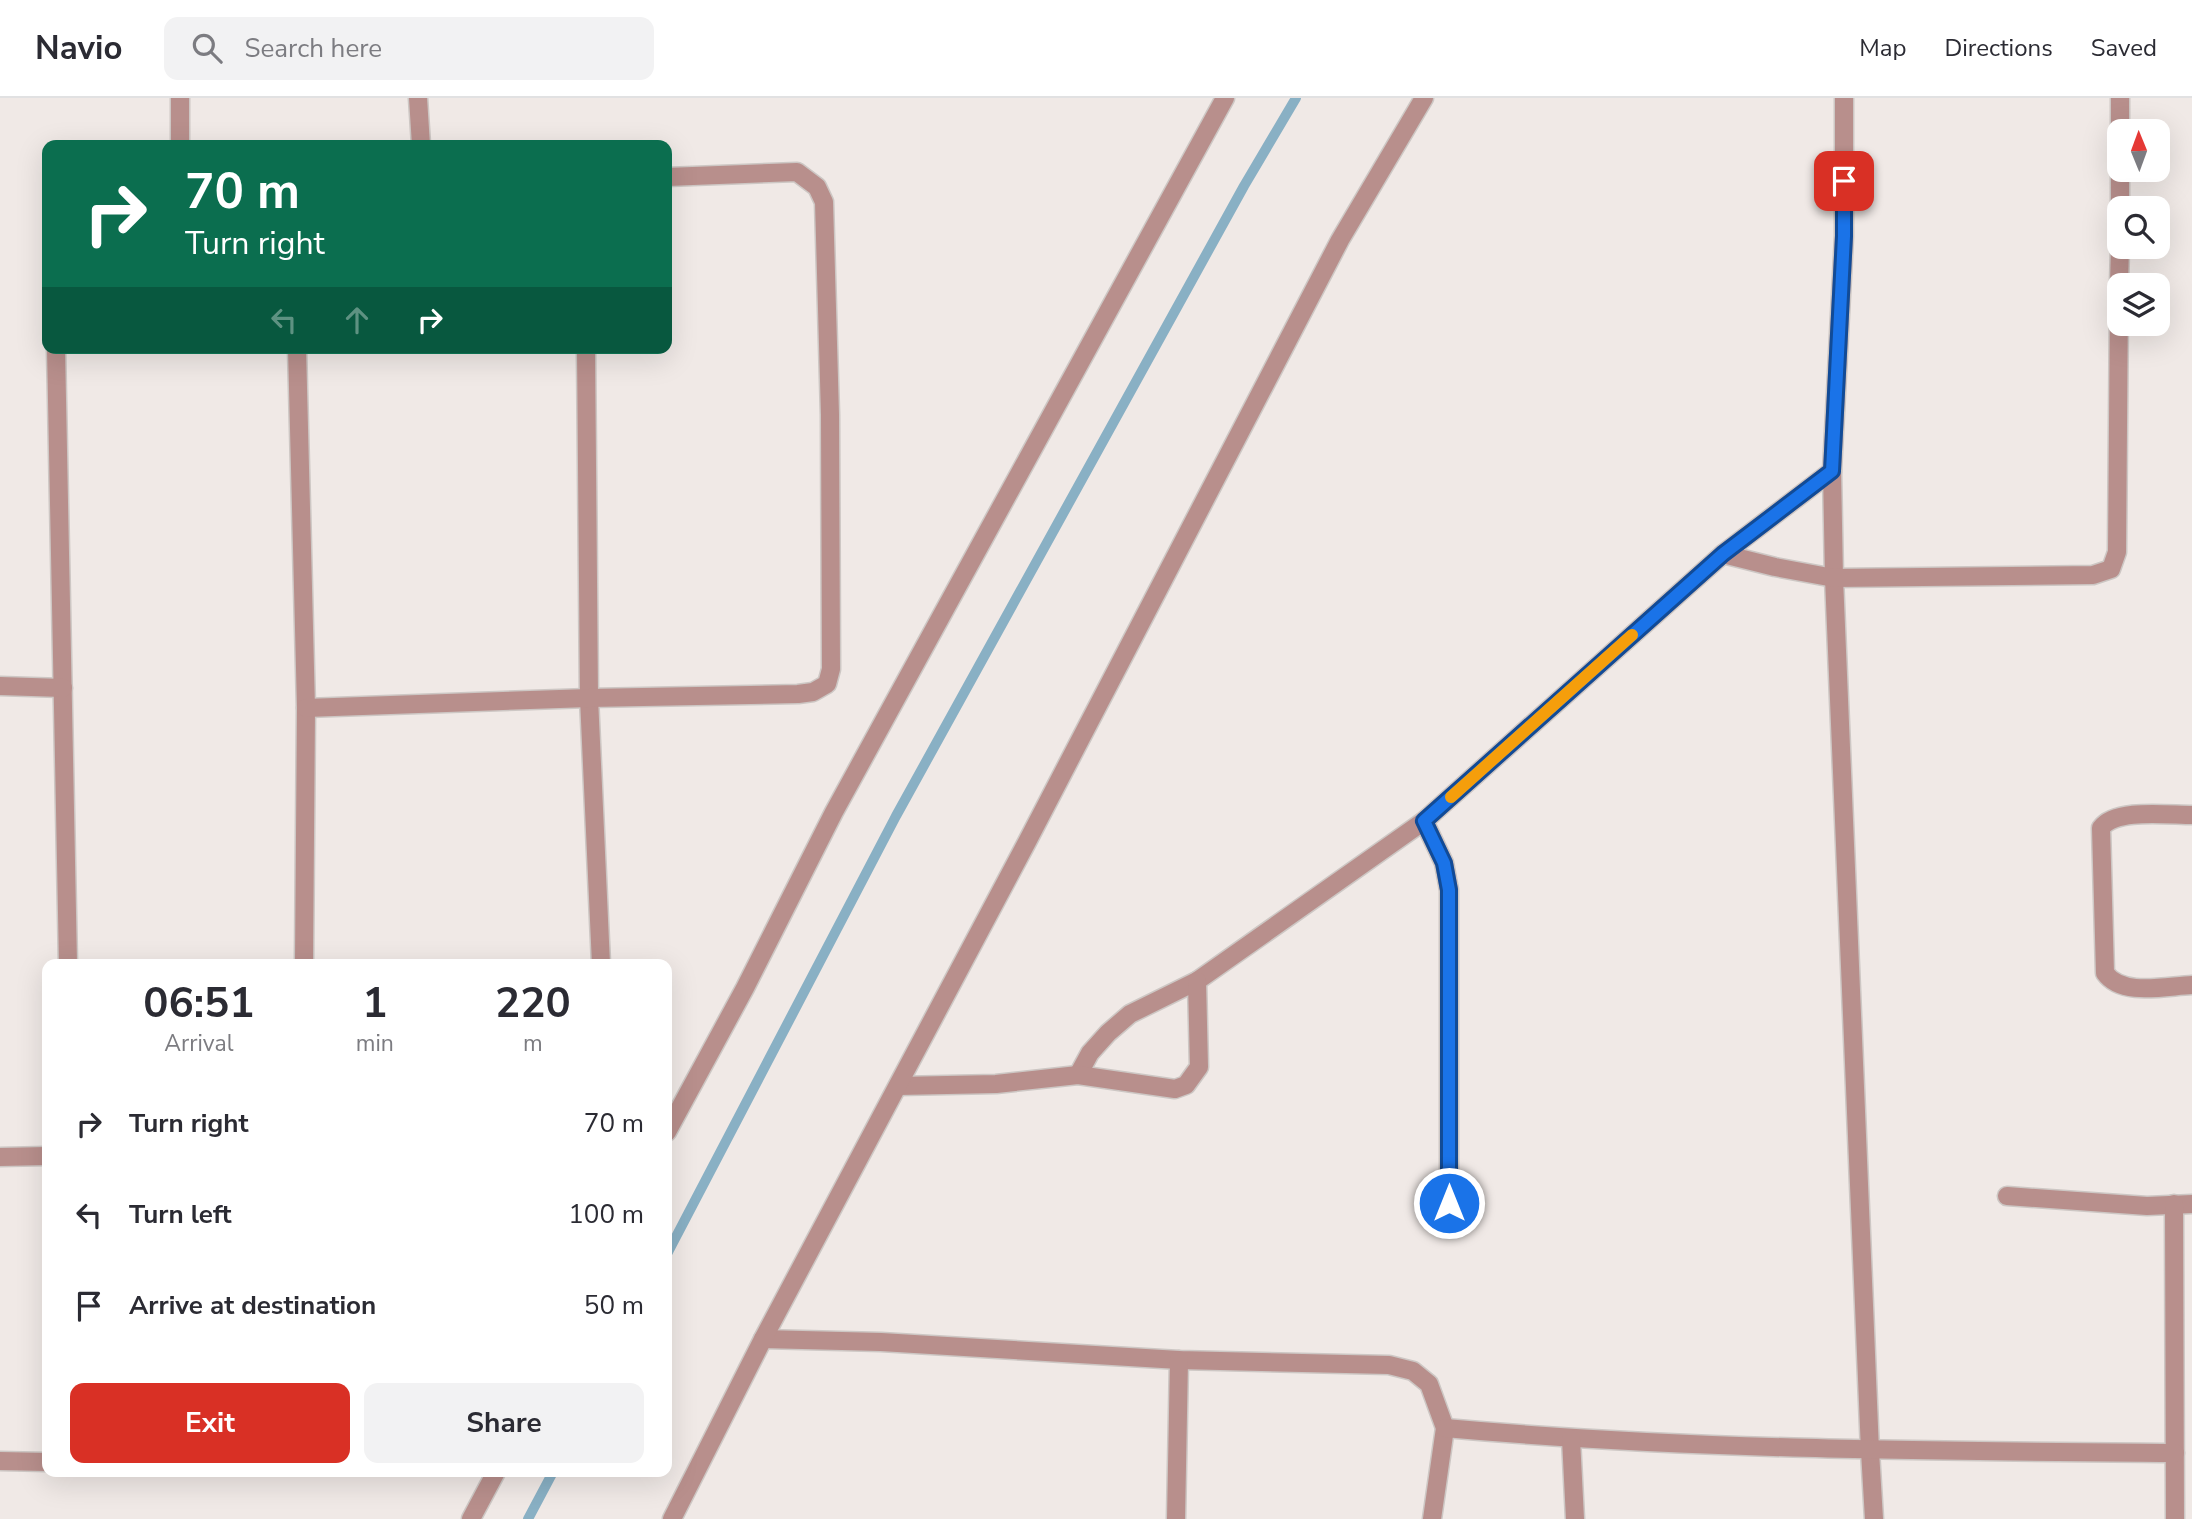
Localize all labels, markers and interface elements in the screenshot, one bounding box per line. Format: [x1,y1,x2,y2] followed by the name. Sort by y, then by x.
[164,17,654,80] search box
[35,26,122,71] text: Navio
[188,29,226,67] icon: search
[244,31,382,66] text: Search here
[1859,32,1906,64] text: Map
[1944,32,2053,64] text: Directions
[2091,32,2157,64] text: Saved
[2107,119,2170,182] north arrow
[2107,119,2170,336] map controls
[1814,151,1874,211] pin
[185,158,300,225] text: 70 m
[1825,162,1863,200] icon: arrive
[70,168,161,259] icon: right
[2107,196,2170,259] button: search
[185,222,325,265] text: Turn right
[2107,273,2170,336] button: layers
[265,301,303,339] icon: left
[338,301,376,339] icon: ahead
[411,301,449,339] icon: right
[143,975,254,1032] text: 06:51
[362,975,387,1032] text: 1
[495,975,571,1032] text: 220
[164,1028,233,1059] text: Arrival
[356,1028,394,1059] text: min
[523,1028,543,1059] text: m
[70,1105,108,1143] icon: right
[129,1106,248,1141] text: Turn right
[584,1106,644,1141] text: 70 m
[1412,1166,1486,1240] position arrow
[70,1196,108,1234] icon: left
[129,1197,232,1232] text: Turn left
[568,1197,644,1232] text: 100 m
[70,1287,108,1325] icon: arrive
[129,1288,376,1323] text: Arrive at destination
[584,1288,644,1323] text: 50 m
[70,1383,350,1463] button: Exit
[364,1383,644,1463] button: Share

